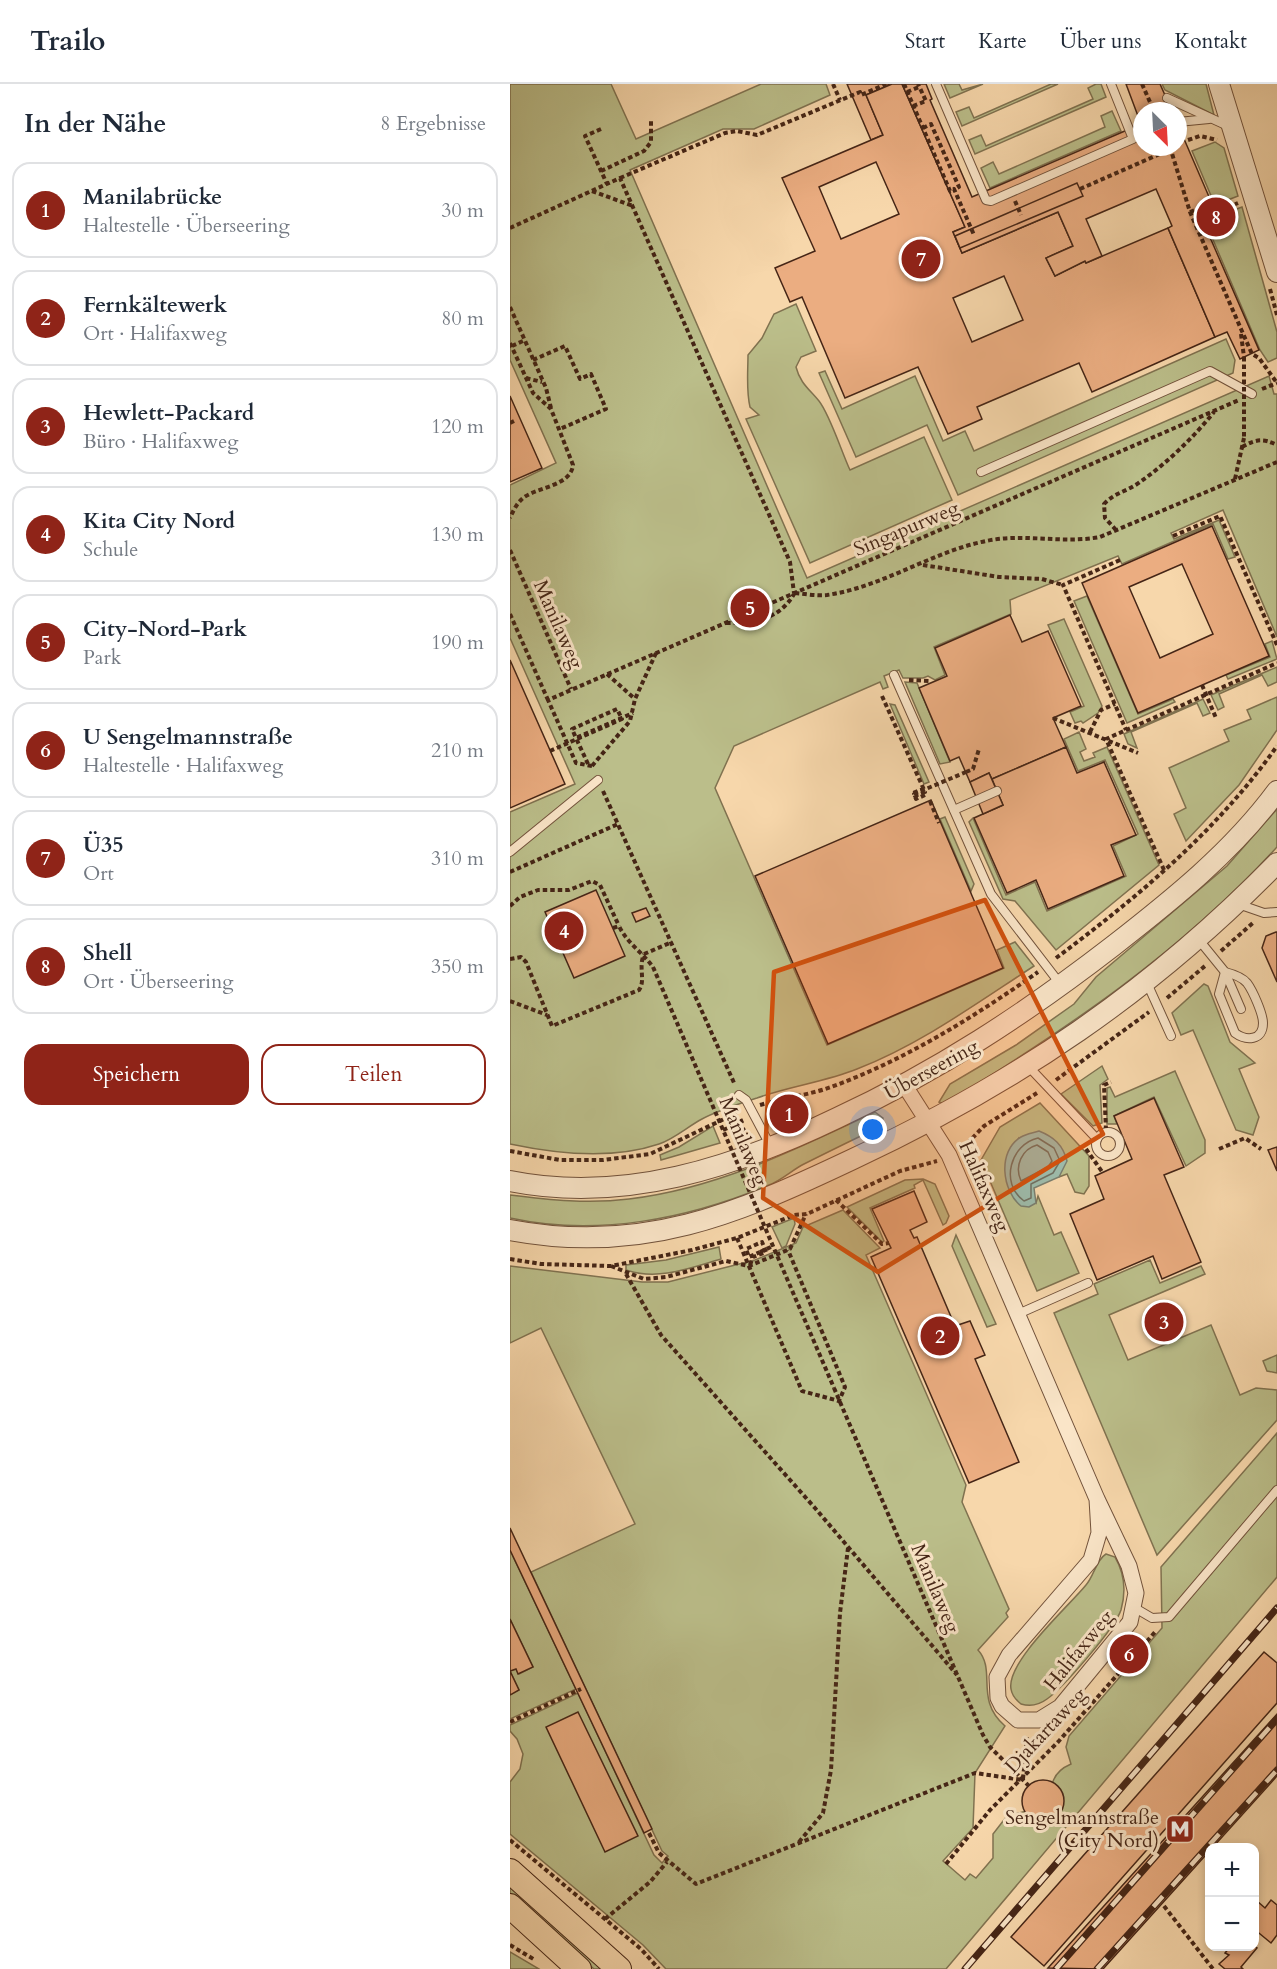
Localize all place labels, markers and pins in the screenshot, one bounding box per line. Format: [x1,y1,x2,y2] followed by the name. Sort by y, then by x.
[1196,194,1236,240] pin: 8
[902,236,940,282] pin: 7
[730,586,770,630] pin: 5
[544,908,584,954] pin: 4
[770,1092,808,1136] pin: 1
[1144,1300,1184,1344] pin: 3
[920,1314,960,1358] pin: 2
[1110,1632,1148,1676] pin: 6
[1005,1804,1159,1854] place label: Sengelmannstraße (City Nord)
[1164,1813,1196,1845] metro station icon: Sengelmannstraße (City Nord)

